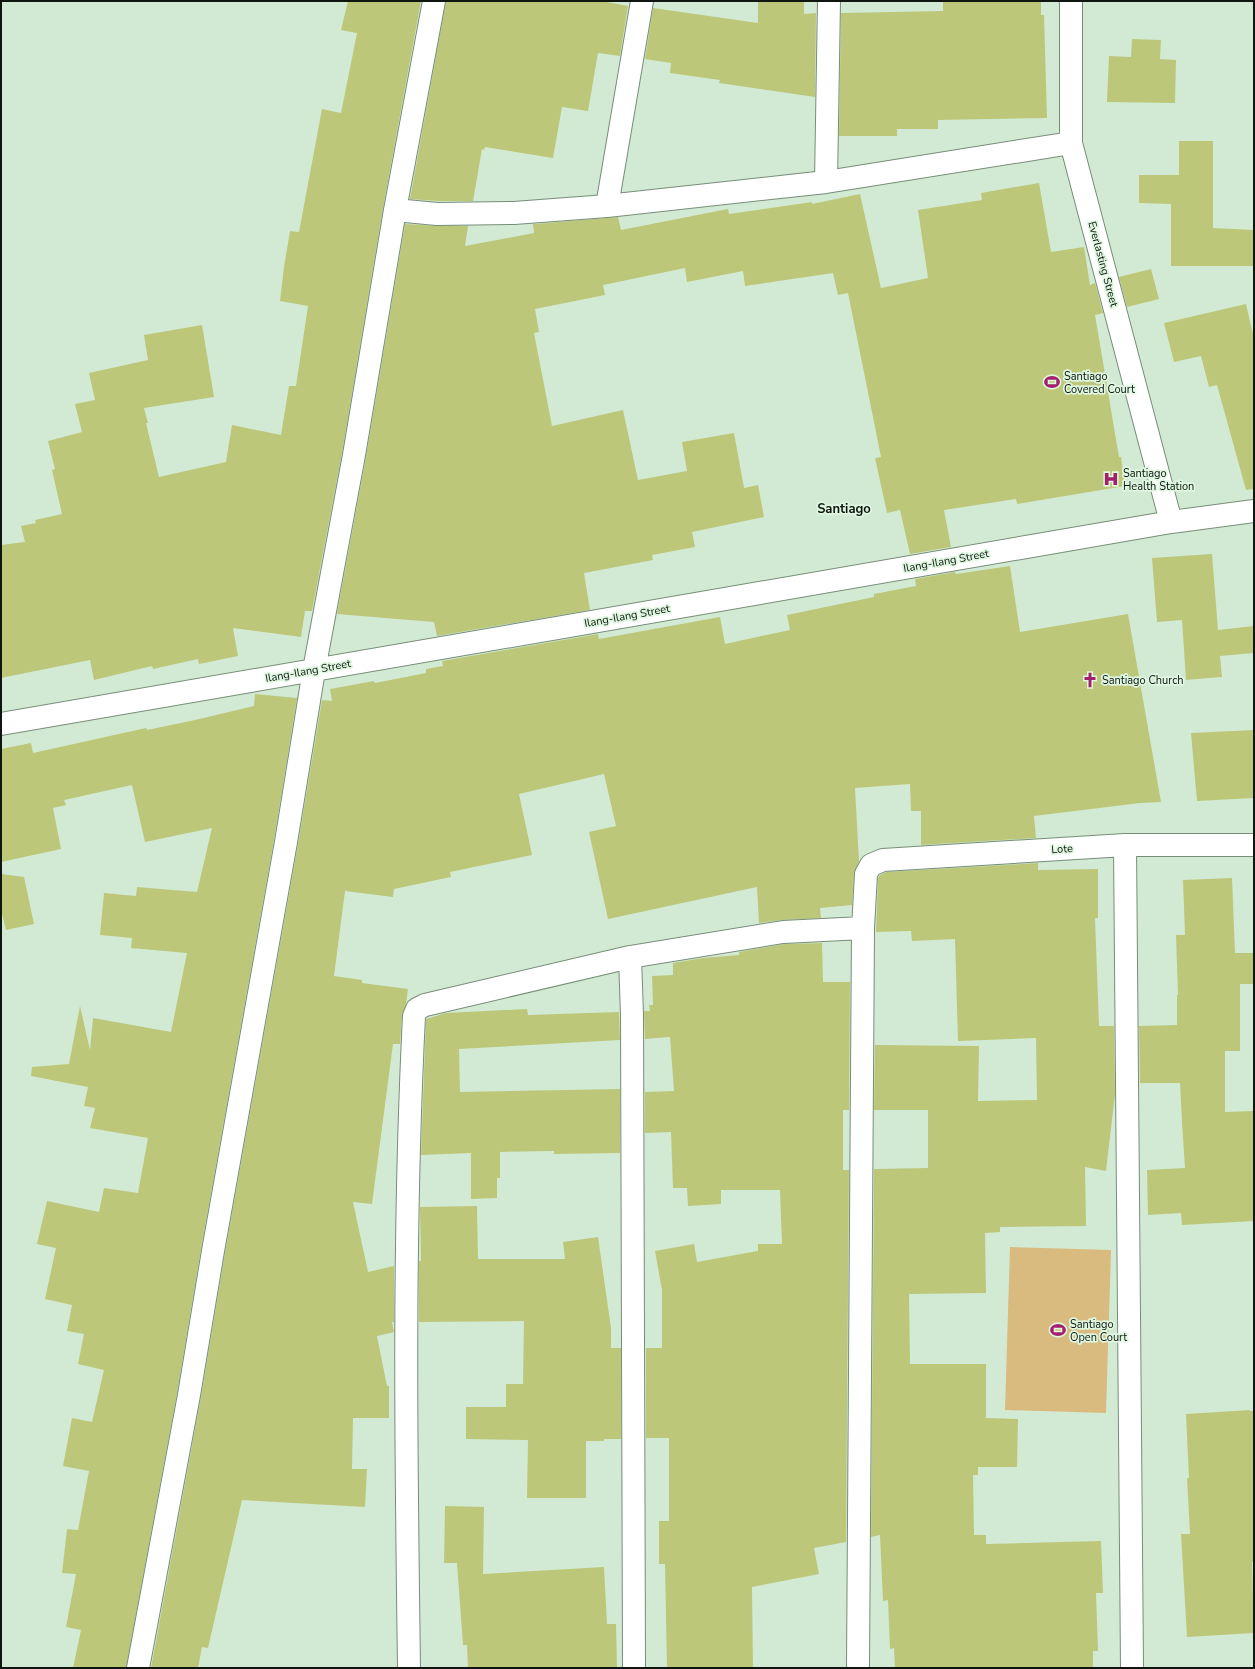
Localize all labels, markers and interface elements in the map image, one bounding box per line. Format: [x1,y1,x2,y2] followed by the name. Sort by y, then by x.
[1084,220,1122,309] street label: Everlasting Street
[1064,369,1135,397] place label: Santiago Covered Court
[1043,373,1061,391] sports icon: Santiago Covered Court
[1123,466,1194,494] place label: Santiago Health Station
[1102,470,1120,488] hospital icon: Santiago Health Station
[817,500,871,518] district label: Santiago
[902,546,990,576] street label: Ilang-Ilang Street
[583,601,671,631] street label: Ilang-Ilang Street
[264,656,352,686] street label: Ilang-Ilang Street
[1081,671,1099,689] church icon: Santiago Church
[1102,673,1184,688] place label: Santiago Church
[1051,841,1073,857] street label: Lote
[1070,1317,1127,1345] place label: Santiago Open Court
[1049,1321,1067,1339] sports icon: Santiago Open Court

